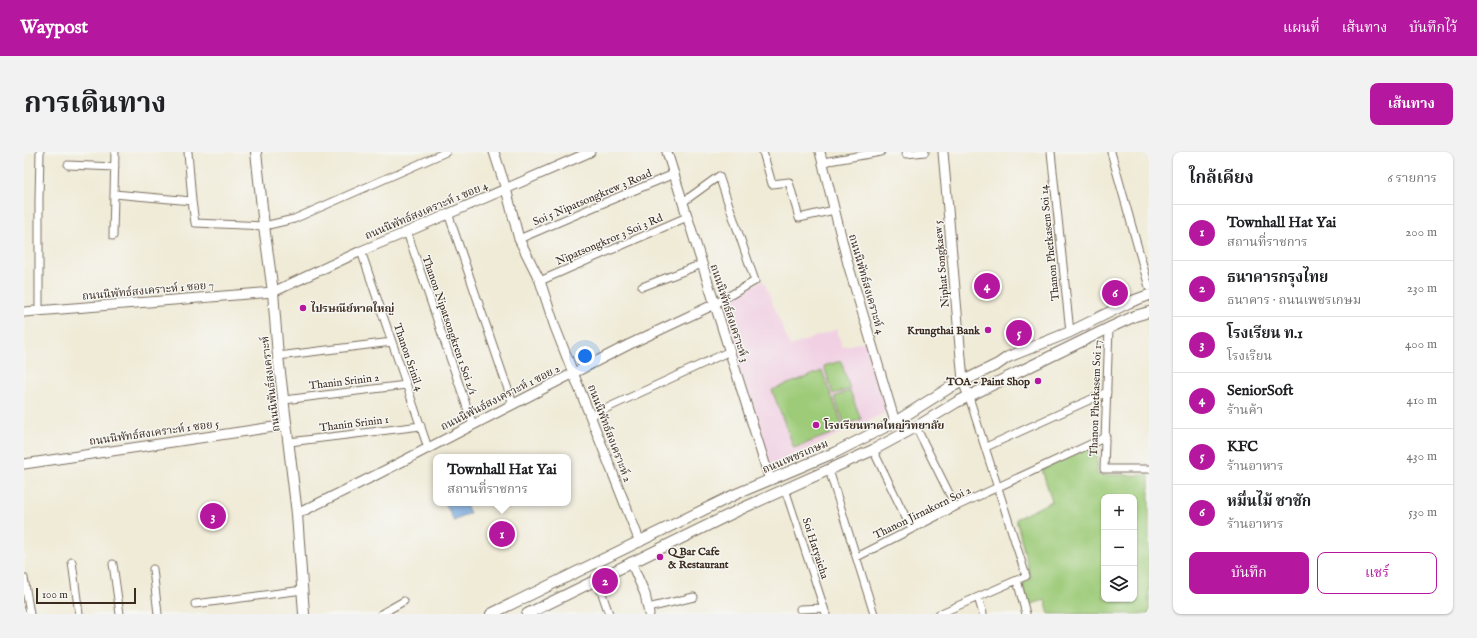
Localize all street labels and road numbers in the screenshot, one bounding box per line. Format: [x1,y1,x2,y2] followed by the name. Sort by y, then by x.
[531,166,654,229] street label: Soi 5 Nipatsongkrew 3 Road
[363,178,491,243] street label: ถนนนิพัทธ์สงเคราะห์ 1 ซอย 4
[1037,184,1063,302] street label: Thanon Phetkasem Soi 14
[554,211,665,269] street label: Nipatsongkror 3 Soi 3 Rd
[931,220,953,308] street label: Niphat Songkaew 5
[845,233,887,337] street label: ถนนนิพัทธ์สงเคราะห์ 4
[419,254,480,397] street label: Thanon Nipatsongkren 1 Soi 2/1
[707,262,752,364] street label: ถนนนิพัทธ์สงเคราะห์ 3
[82,278,214,304] street label: ถนนนิพัทธ์สงเคราะห์ 1 ซอย 7
[390,322,426,394] street label: Thanon Srinil 4
[258,335,284,432] street label: ถนนนิพันธ์สงเคราะห์
[1087,340,1105,456] street label: Thanon Phetkasem Soi 17
[438,362,562,434] street label: ถนนนิพันธ์สงเคราะห์ 1 ซอย 2
[308,371,380,393] street label: Thanin Srinin 2
[584,383,634,484] street label: ถนนนิพัทธ์สงเคราะห์ 2
[319,413,389,435] street label: Thanin Srinin 1
[88,417,220,449] street label: ถนนนิพัทธ์สงเคราะห์ 1 ซอย 5
[760,437,830,477] street label: ถนนเพชรเกษม
[871,483,973,543] street label: Thanon Jirnakorn Soi 2
[799,516,832,581] street label: Soi Hatyaieha

